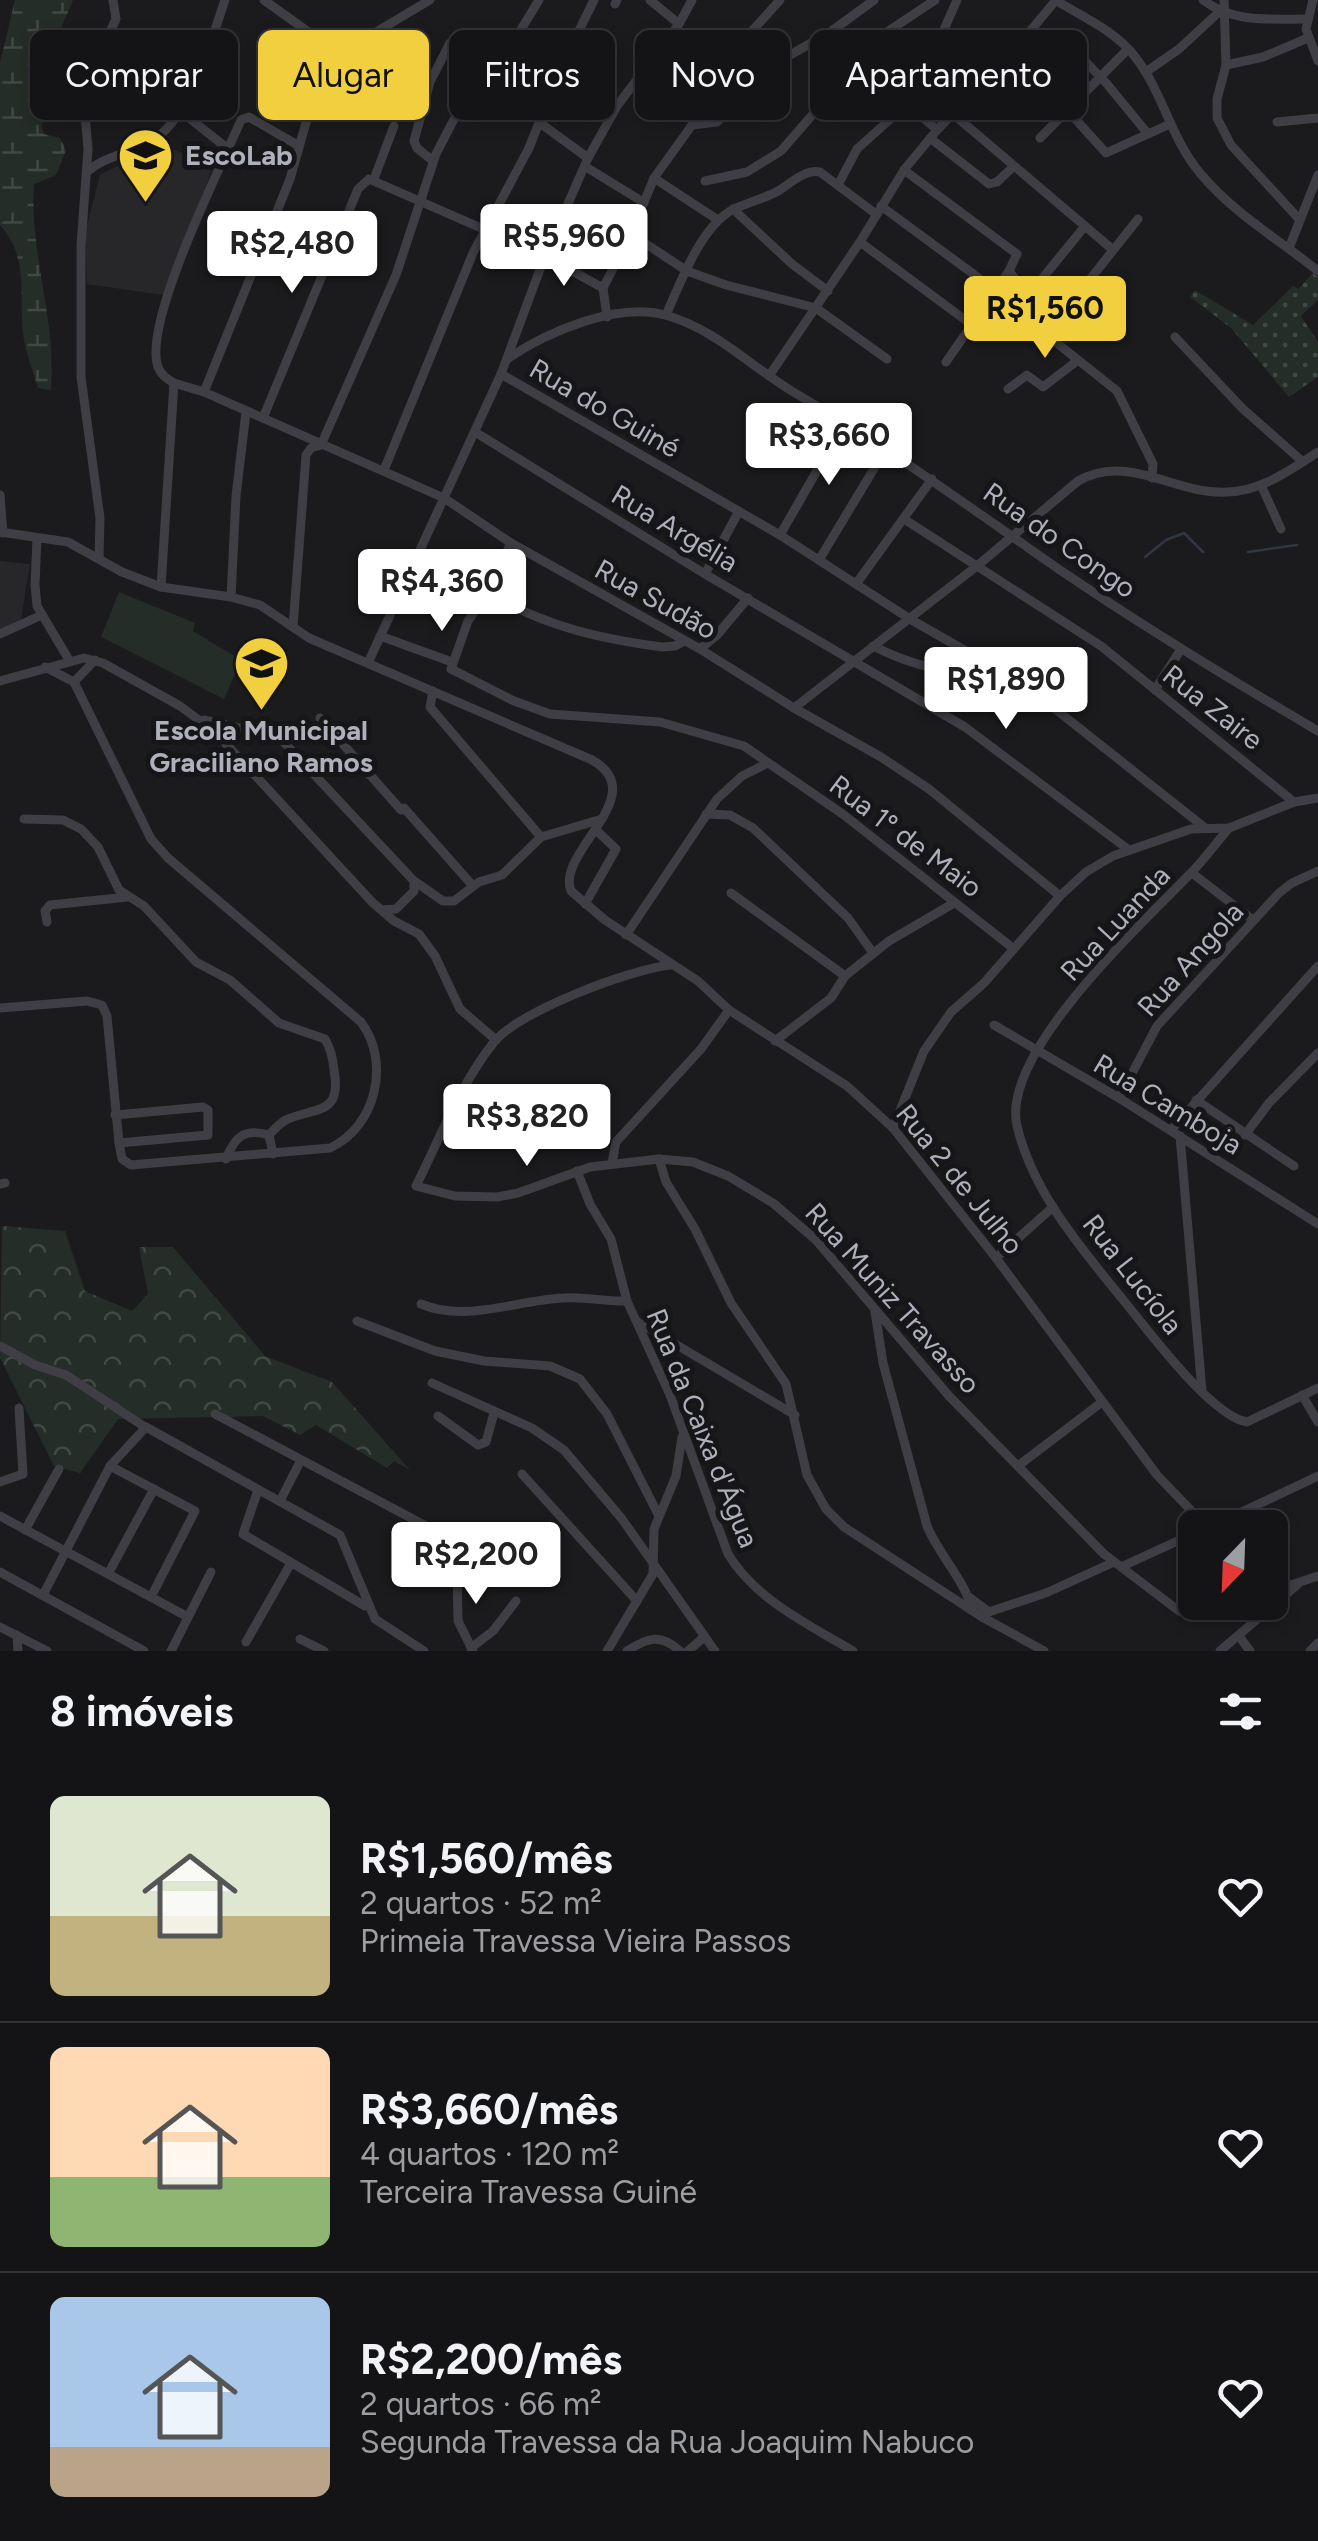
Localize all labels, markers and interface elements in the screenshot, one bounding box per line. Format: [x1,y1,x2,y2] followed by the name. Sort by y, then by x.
[30,30,238,120] chip: Comprar
[258,30,429,120] chip: Alugar
[449,30,615,120] chip: Filtros
[635,30,790,120] chip: Novo
[810,30,1087,120] chip: Apartamento
[116,125,176,204] school or university icon: EscoLab
[185,138,293,172] place label: EscoLab
[472,204,656,289] pin: R$5,960
[200,211,384,296] pin: R$2,480
[502,217,626,255] text: R$5,960
[229,224,355,262] text: R$2,480
[953,276,1137,361] pin: R$1,560
[986,289,1104,327] text: R$1,560
[524,351,686,465] street label: Rua do Guiné
[737,403,921,488] pin: R$3,660
[768,416,890,454] text: R$3,660
[977,475,1143,605] street label: Rua do Congo
[606,477,744,579] street label: Rua Argélia
[350,549,534,634] pin: R$4,360
[589,552,723,646] street label: Rua Sudão
[380,562,504,600] text: R$4,360
[231,634,291,713] school or university icon: Escola Municipal Graciliano Ramos
[914,647,1098,732] pin: R$1,890
[1156,657,1270,757] street label: Rua Zaire
[947,660,1065,698] text: R$1,890
[149,713,373,779] place label: Escola Municipal Graciliano Ramos
[823,768,989,904] street label: Rua 1º de Maio
[1053,858,1177,988] street label: Rua Luanda
[1130,895,1250,1023] street label: Rua Angola
[1088,1046,1248,1162] street label: Rua Camboja
[435,1084,619,1169] pin: R$3,820
[465,1097,589,1135] text: R$3,820
[889,1097,1031,1261] street label: Rua 2 de Julho
[798,1196,988,1400] street label: Rua Muniz Travasso
[1076,1207,1190,1341] street label: Rua Lucíola
[640,1304,766,1552] street label: Rua da Caixa d'Água
[1178,1510,1288,1620] north arrow
[1178,1510,1288,1620] map controls
[384,1522,568,1607] pin: R$2,200
[413,1535,539,1573] text: R$2,200
[1213,1684,1268,1739] icon: filters
[50,1686,233,1737] text: 8 imóveis
[360,1833,613,1884] text: R$1,560/mês
[130,1836,250,1956] icon: home
[1213,1869,1268,1924] icon: heart
[360,1884,602,1922] text: 2 quartos · 52 m²
[360,1922,791,1960] text: Primeia Travessa Vieira Passos
[360,2084,618,2135] text: R$3,660/mês
[130,2087,250,2207] icon: home
[1213,2120,1268,2175] icon: heart
[360,2135,619,2173] text: 4 quartos · 120 m²
[360,2173,697,2211] text: Terceira Travessa Guiné
[360,2334,622,2385] text: R$2,200/mês
[130,2337,250,2457] icon: home
[1213,2370,1268,2425] icon: heart
[360,2385,602,2423] text: 2 quartos · 66 m²
[360,2423,974,2461] text: Segunda Travessa da Rua Joaquim Nabuco

